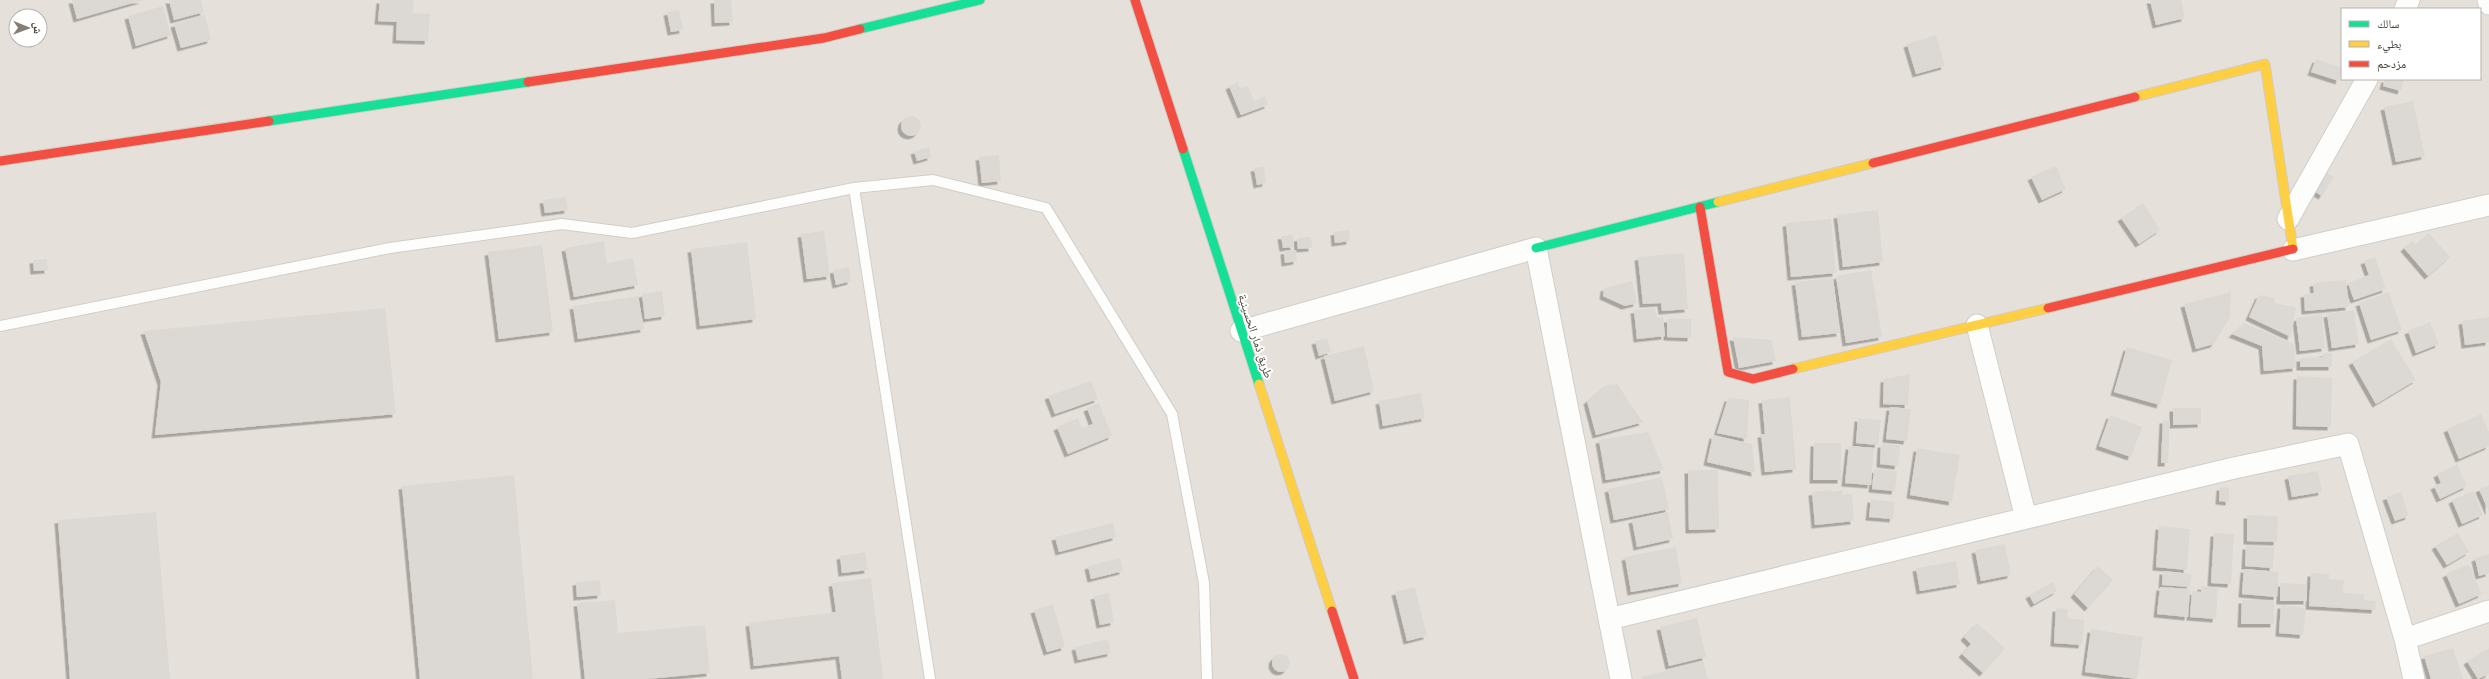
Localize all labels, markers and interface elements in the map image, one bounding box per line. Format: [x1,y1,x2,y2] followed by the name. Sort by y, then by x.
[8,8,48,48] north arrow
[2341,8,2481,80] legend
[2377,16,2399,31] text: سالك
[30,22,45,34] text: ش
[2377,36,2401,54] text: بطيء
[2377,56,2406,72] text: مزدحم
[1235,292,1277,380] street label: طريق ذمار الحسينية

